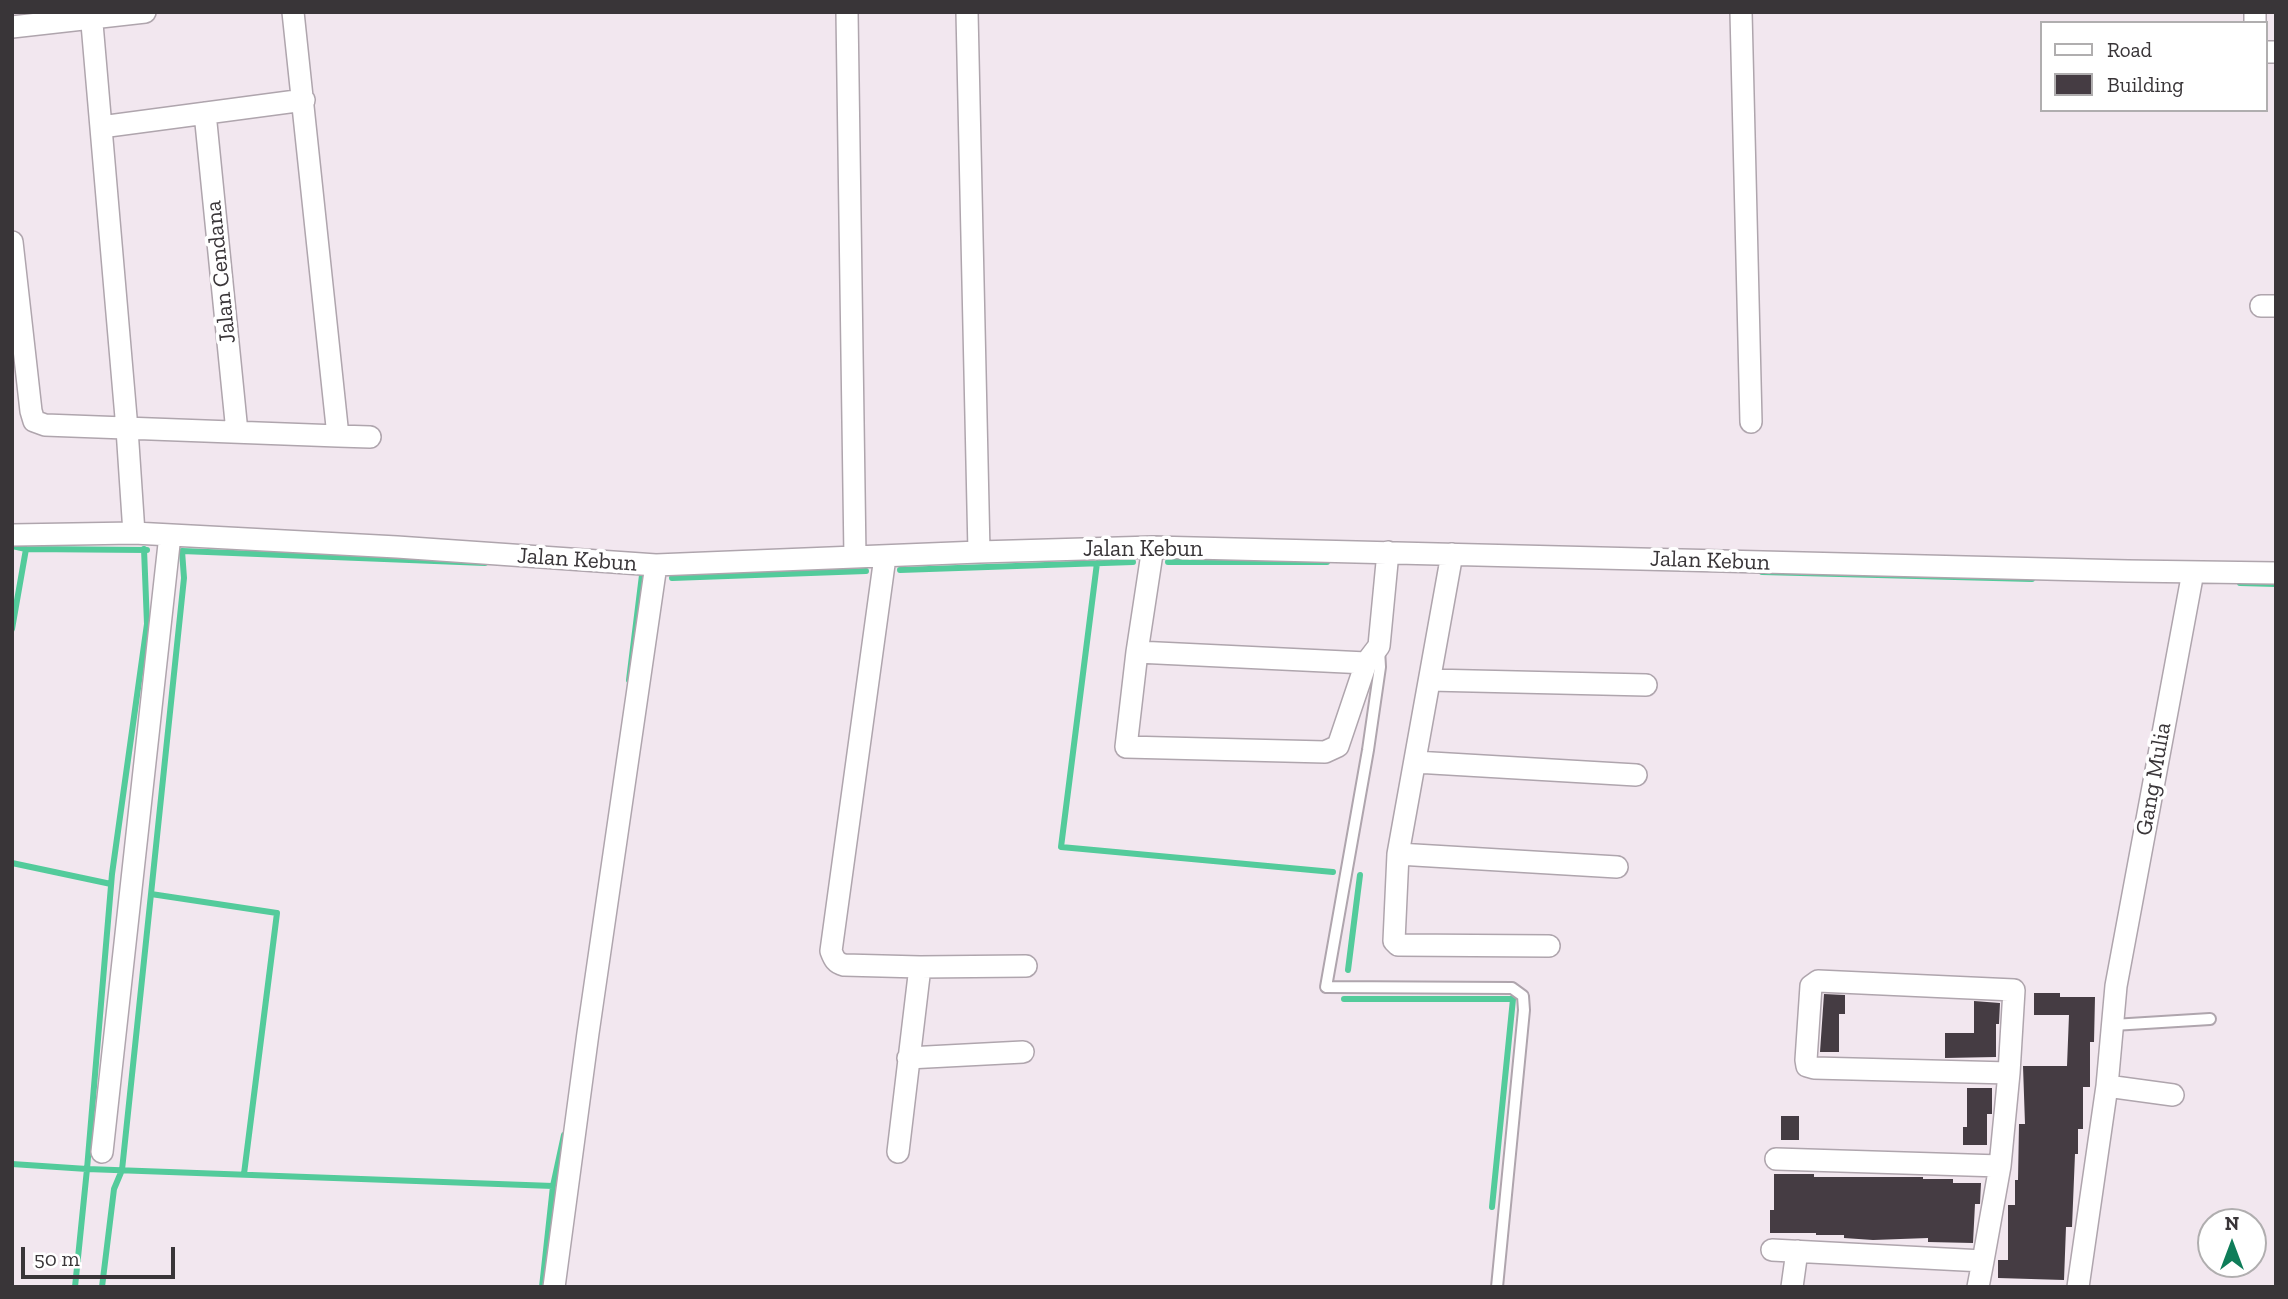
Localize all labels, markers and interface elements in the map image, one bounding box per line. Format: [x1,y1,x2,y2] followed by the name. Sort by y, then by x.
[2039,21,2267,112] legend
[2107,37,2152,62] text: Road
[2107,72,2184,97] text: Building
[200,199,242,345] street label: Jalan Cendana
[1083,535,1203,563] street label: Jalan Kebun
[516,542,638,578] street label: Jalan Kebun
[1650,545,1770,577] street label: Jalan Kebun
[2130,720,2178,838] street label: Gang Mulia
[2197,1208,2267,1278] north arrow
[2225,1212,2239,1235] text: N
[24,1232,178,1276] scale bar
[34,1246,80,1271] text: 50 m

